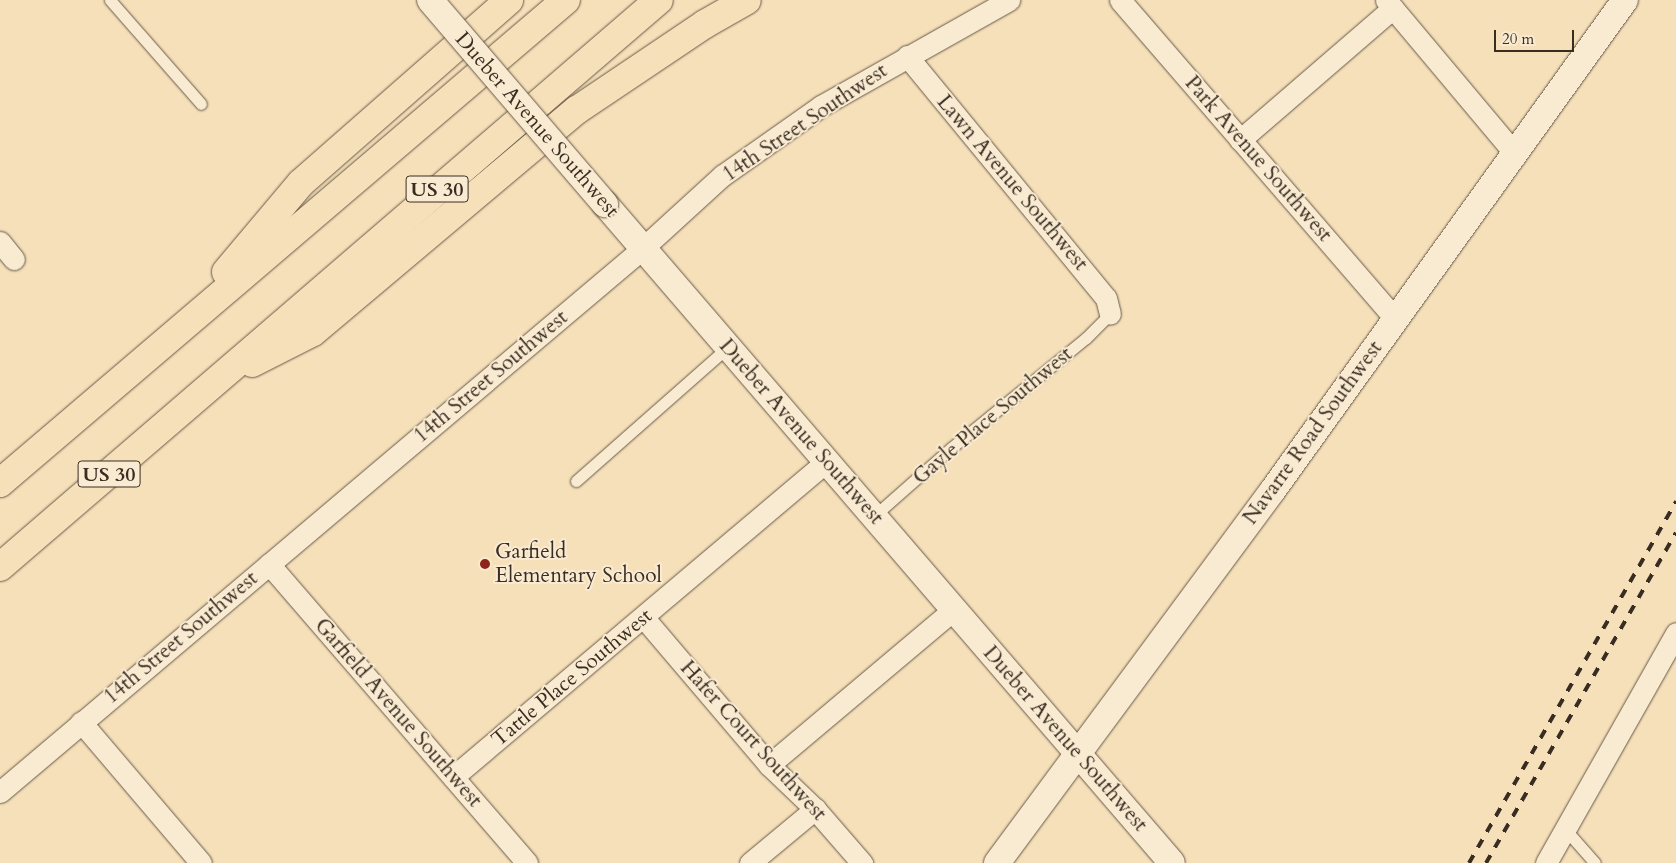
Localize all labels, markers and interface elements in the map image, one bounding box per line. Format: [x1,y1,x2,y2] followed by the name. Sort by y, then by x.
[1496,20,1576,52] scale bar
[450,27,624,223] street label: Dueber Avenue Southwest
[1502,29,1534,49] text: 20 m
[718,59,892,187] street label: 14th Street Southwest
[1179,71,1337,247] street label: Park Avenue Southwest
[931,90,1093,276] street label: Lawn Avenue Southwest
[404,172,470,206] road number: US 30
[409,305,573,449] street label: 14th Street Southwest
[714,334,888,530] street label: Dueber Avenue Southwest
[1238,336,1388,530] street label: Navarre Road Southwest
[908,342,1078,490] street label: Gayle Place Southwest
[76,456,142,492] road number: US 30
[495,539,662,589] place label: Garfield Elementary School
[479,558,491,570] marker: Garfield Elementary School
[99,566,263,710] street label: 14th Street Southwest
[487,604,657,752] street label: Tattle Place Southwest
[309,613,487,813] street label: Garfield Avenue Southwest
[978,641,1152,837] street label: Dueber Avenue Southwest
[675,656,831,826] street label: Hafer Court Southwest

